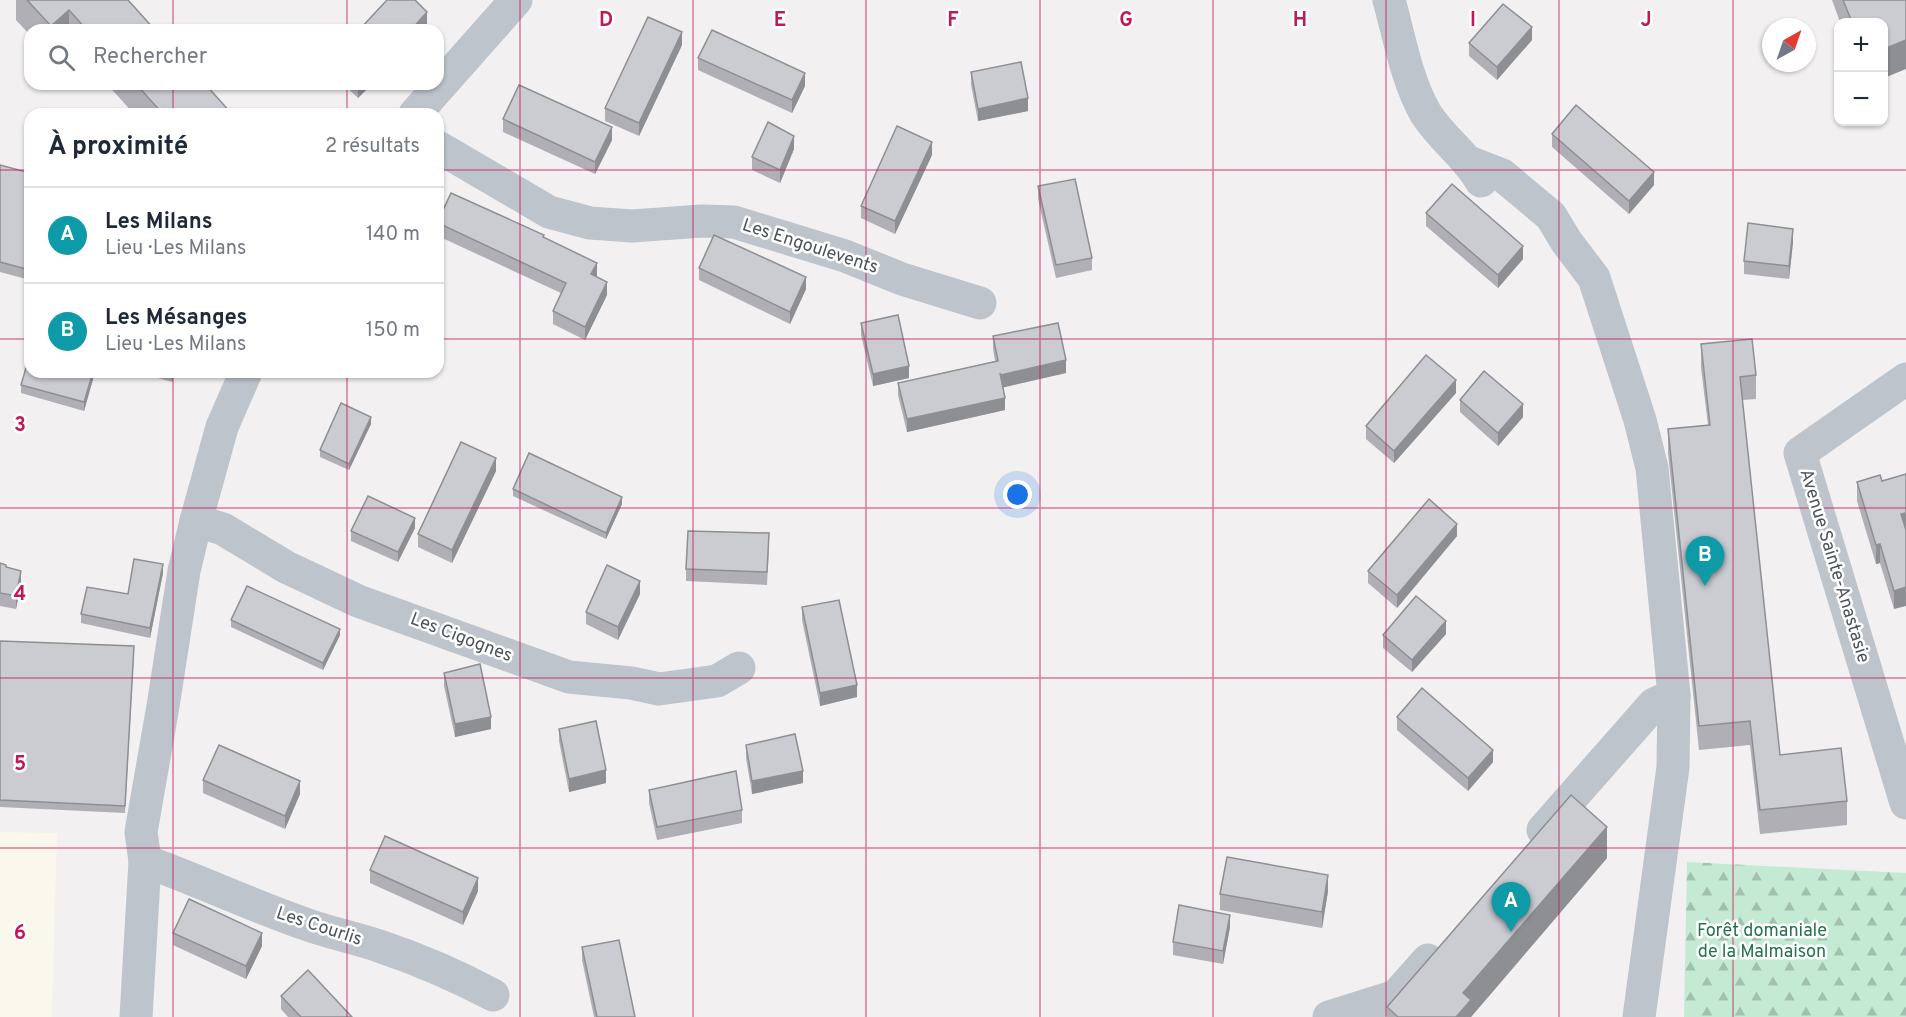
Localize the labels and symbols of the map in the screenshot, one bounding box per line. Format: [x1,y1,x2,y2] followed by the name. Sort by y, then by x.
[599,8,613,34] text: D
[774,8,786,34] text: E
[947,8,959,34] text: F
[1119,8,1133,34] text: G
[1293,8,1307,34] text: H
[1470,8,1476,34] text: I
[1640,8,1652,34] text: J
[1762,18,1816,72] north arrow
[739,214,881,280] street label: Les Engoulevents
[14,413,26,439] text: 3
[1794,466,1874,666] street label: Avenue Sainte-Anastasie
[1003,480,1032,509] your location
[1686,536,1724,586] pin: B
[14,582,26,608] text: 4
[407,608,515,668] street label: Les Cigognes
[14,752,26,778] text: 5
[1492,882,1530,932] pin: A
[273,902,365,952] street label: Les Courlis
[1697,920,1827,964] park label: Forêt domaniale de la Malmaison
[14,921,26,947] text: 6

